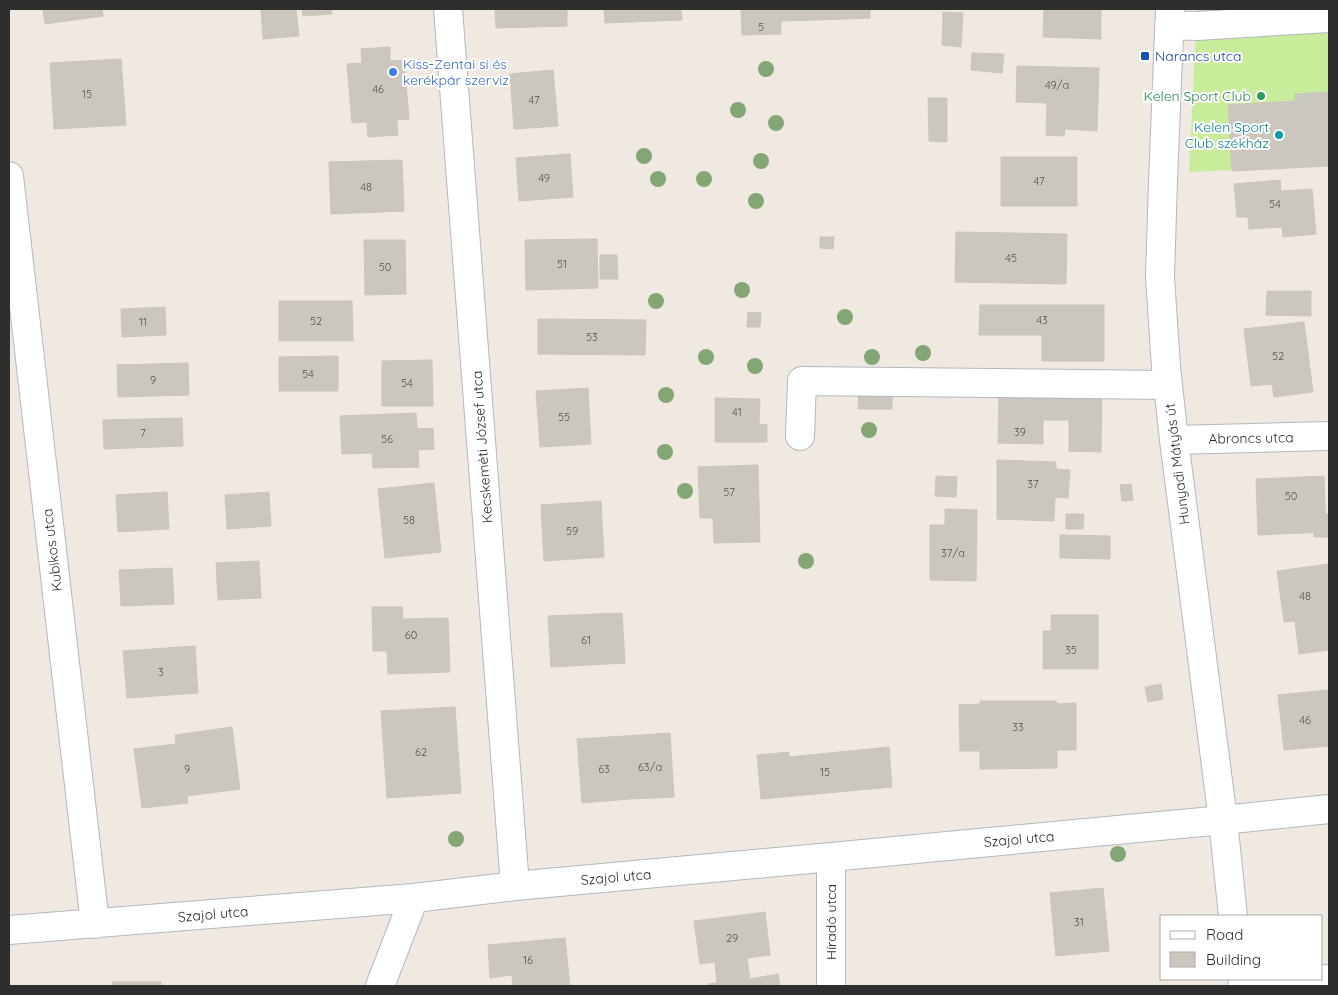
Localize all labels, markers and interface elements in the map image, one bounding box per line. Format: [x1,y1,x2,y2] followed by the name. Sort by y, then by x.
[758,20,764,34] house number: 5
[1155,47,1242,65] place label: Narancs utca
[1139,50,1151,62] marker: Narancs utca
[403,55,509,89] place label: Kiss-Zentai sí és kerékpár szerviz
[387,66,399,78] marker: Kiss-Zentai sí és kerékpár szerviz
[1045,78,1069,92] house number: 49/a
[372,82,384,96] house number: 46
[82,87,92,101] house number: 15
[1144,87,1251,105] place label: Kelen Sport Club
[1255,90,1267,102] marker: Kelen Sport Club
[528,93,540,107] house number: 47
[1185,118,1269,152] place label: Kelen Sport Club székház
[1273,129,1285,141] marker: Kelen Sport Club székház
[538,171,550,185] house number: 49
[1033,174,1045,188] house number: 47
[360,180,372,194] house number: 48
[1269,197,1281,211] house number: 54
[1005,251,1017,265] house number: 45
[557,257,567,271] house number: 51
[379,260,391,274] house number: 50
[1036,313,1048,327] house number: 43
[310,314,322,328] house number: 52
[139,315,147,329] house number: 11
[586,330,598,344] house number: 53
[1272,349,1284,363] house number: 52
[302,367,314,381] house number: 54
[468,370,496,524] street label: Kecskeméti József utca
[150,373,156,387] house number: 9
[401,376,413,390] house number: 54
[1161,402,1193,526] street label: Hunyadi Mátyás út
[732,405,742,419] house number: 41
[558,410,570,424] house number: 55
[1014,425,1026,439] house number: 39
[140,426,146,440] house number: 7
[1208,428,1294,448] street label: Abroncs utca
[381,432,393,446] house number: 56
[1027,477,1039,491] house number: 37
[723,485,735,499] house number: 57
[1285,489,1297,503] house number: 50
[38,508,66,592] street label: Kubikos utca
[403,513,415,527] house number: 58
[566,524,578,538] house number: 59
[941,546,965,560] house number: 37/a
[1299,589,1311,603] house number: 48
[405,628,417,642] house number: 60
[581,633,591,647] house number: 61
[1065,643,1077,657] house number: 35
[158,665,164,679] house number: 3
[1299,713,1311,727] house number: 46
[1012,720,1024,734] house number: 33
[415,745,427,759] house number: 62
[638,760,662,774] house number: 63/a
[184,762,190,776] house number: 9
[598,762,610,776] house number: 63
[820,765,830,779] house number: 15
[983,827,1055,851] street label: Szajol utca
[580,865,652,889] street label: Szajol utca
[822,884,840,960] street label: Híradó utca
[177,902,249,926] street label: Szajol utca
[1074,915,1084,929] house number: 31
[1160,915,1323,980] legend
[1206,925,1243,944] text: Road
[726,931,738,945] house number: 29
[1206,950,1261,969] text: Building
[523,953,533,967] house number: 16

